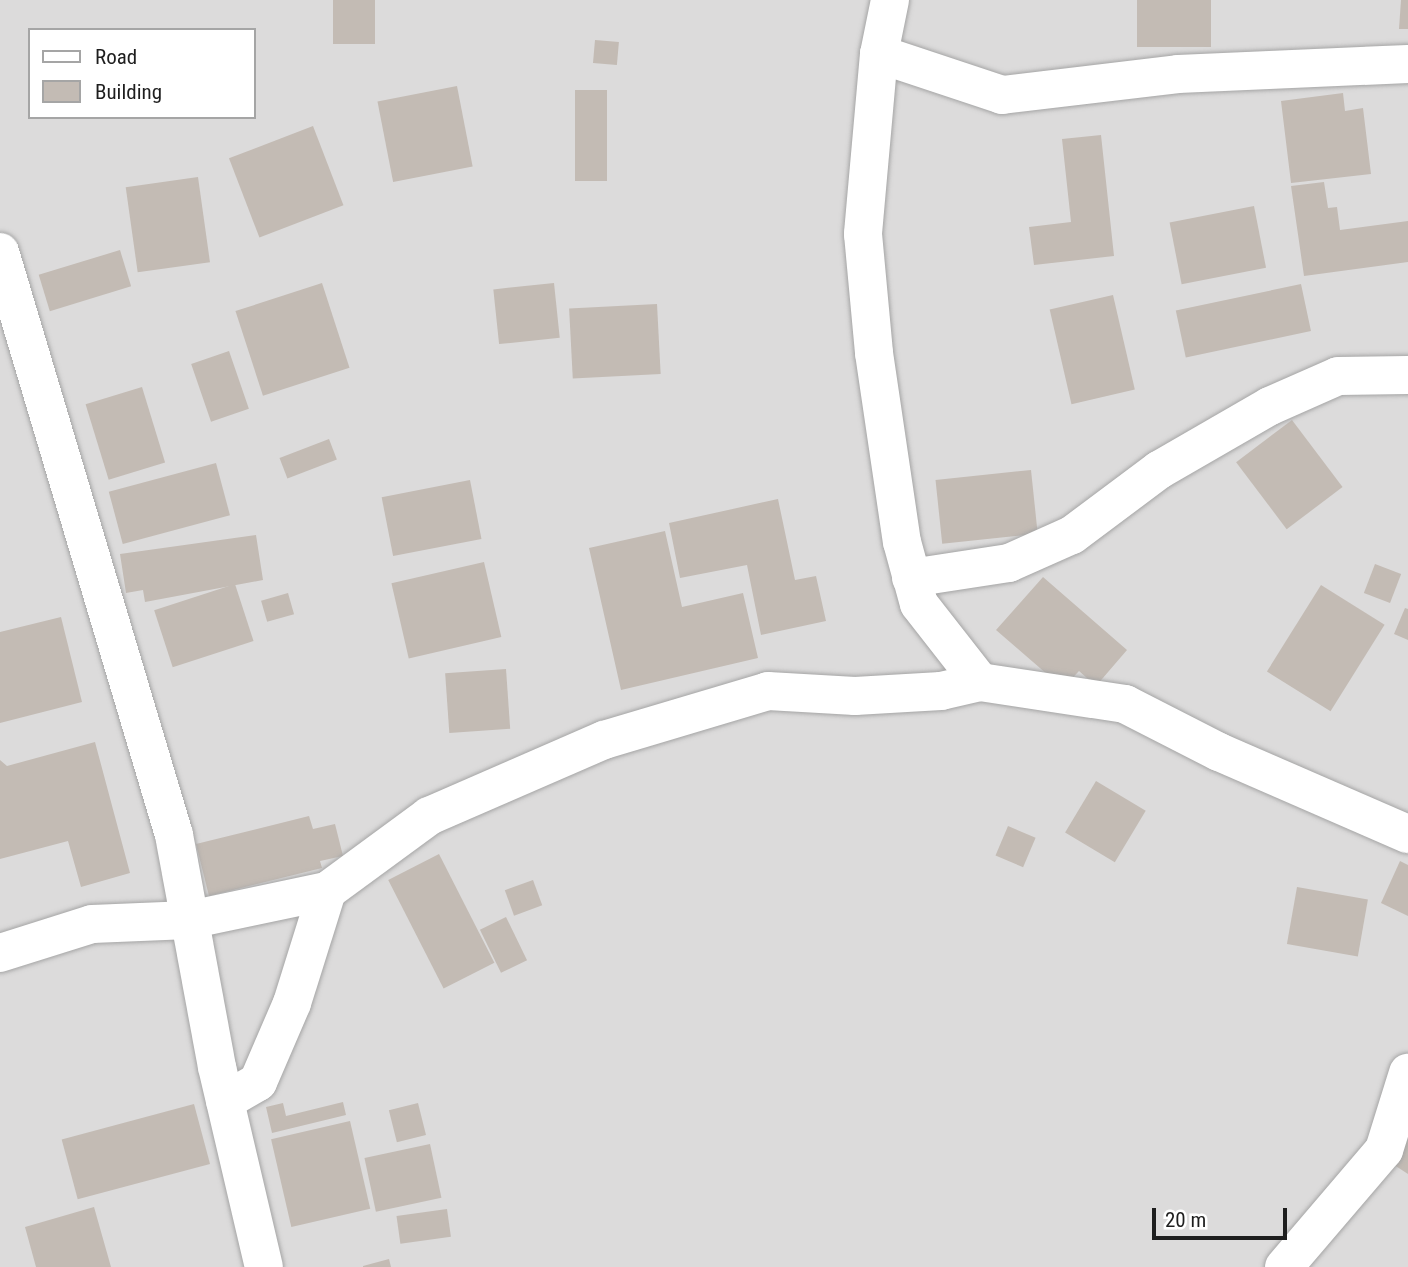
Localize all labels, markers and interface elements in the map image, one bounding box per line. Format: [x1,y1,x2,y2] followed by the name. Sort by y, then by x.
[28,28,256,119] legend
[95,45,137,69] text: Road
[95,80,162,104] text: Building
[1156,1194,1291,1238] scale bar
[1165,1208,1206,1232] text: 20 m

